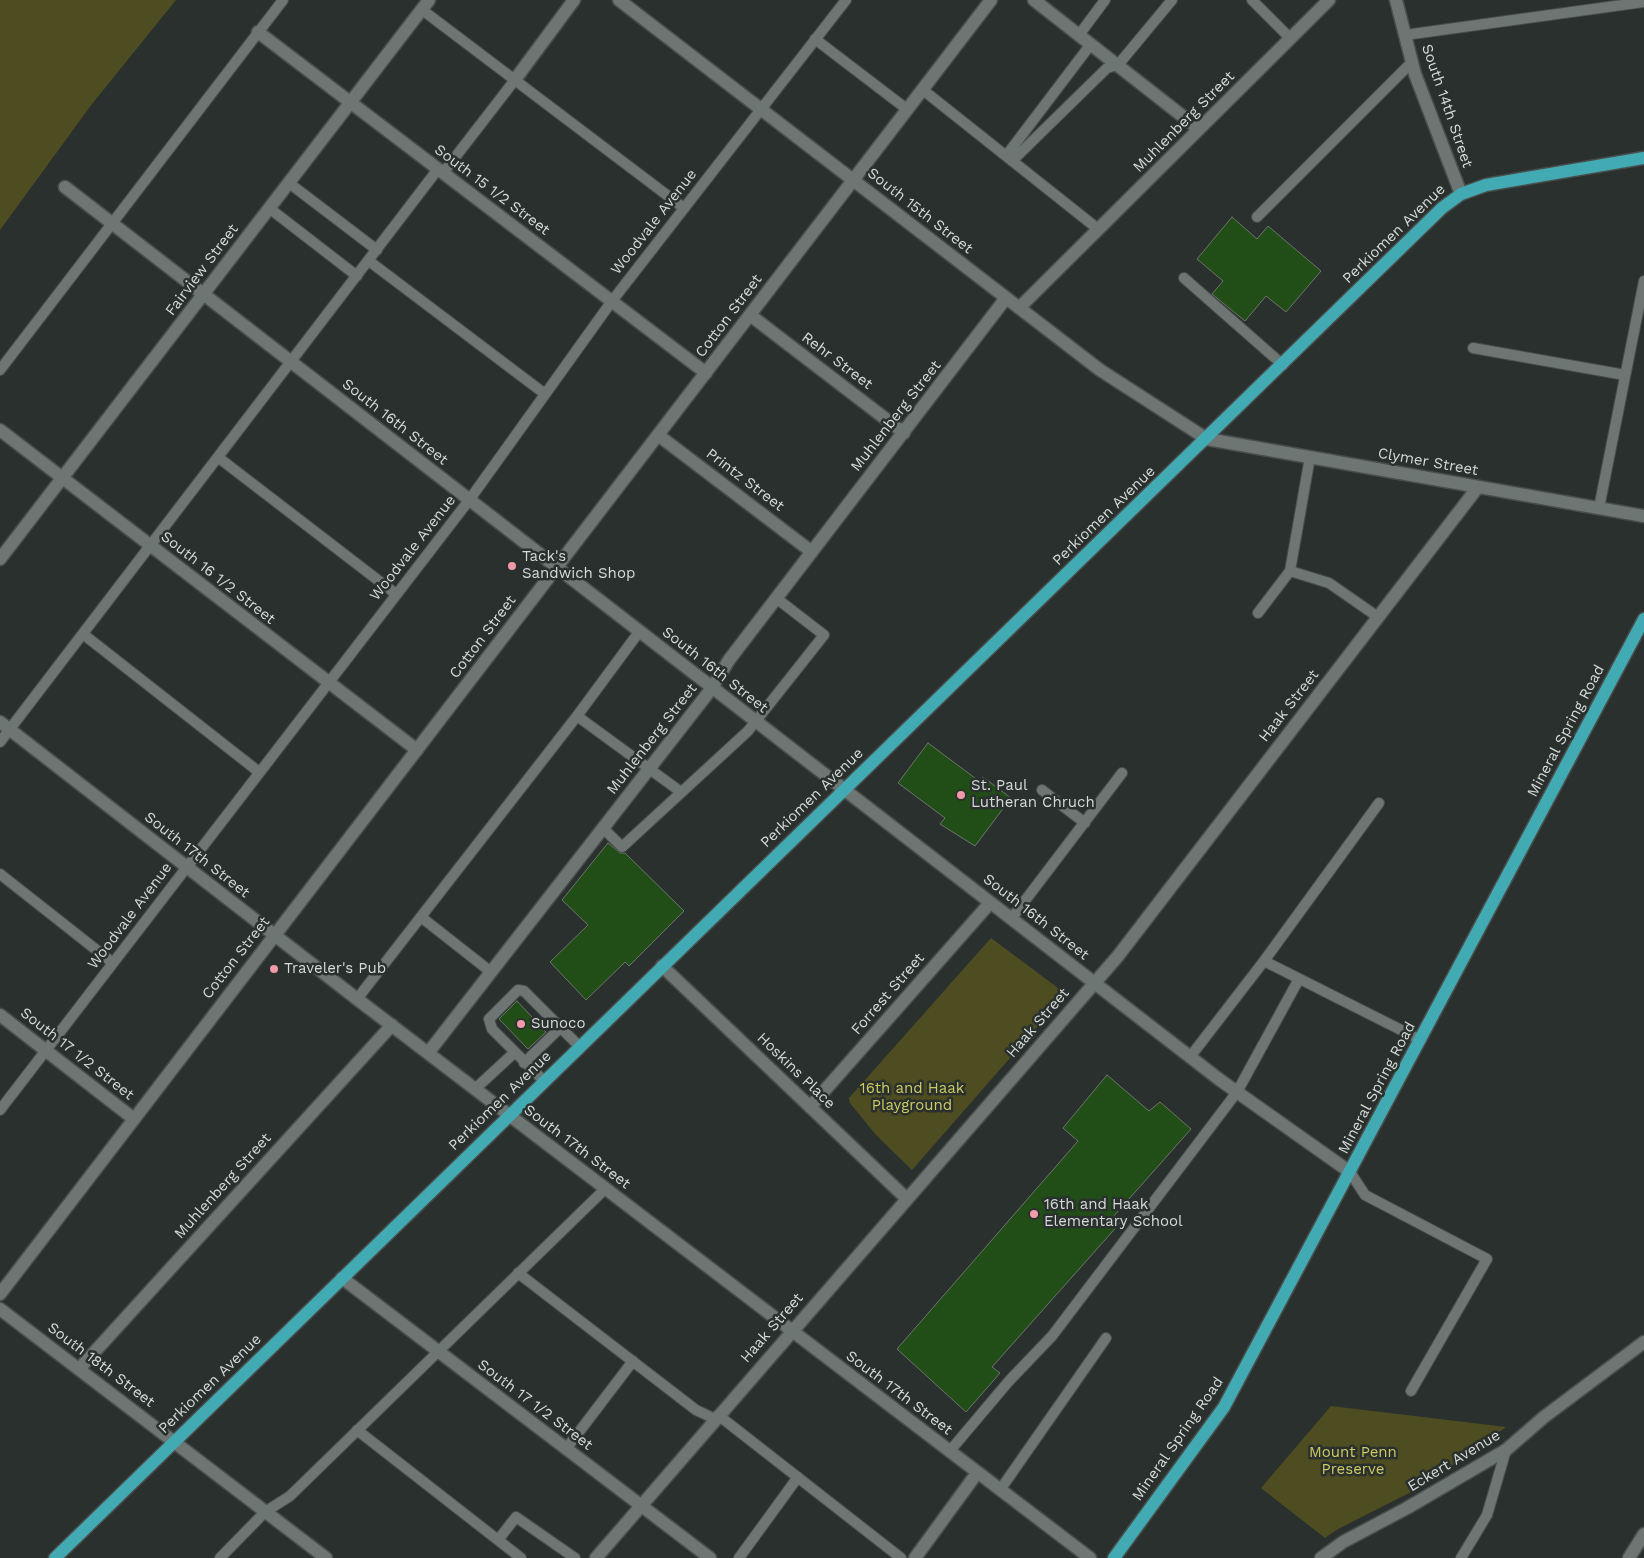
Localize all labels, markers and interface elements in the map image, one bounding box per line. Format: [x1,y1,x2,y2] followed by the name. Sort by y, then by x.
[1417,42,1477,170] street label: South 14th Street
[1130,68,1238,176] street label: Muhlenberg Street
[431,141,553,239] street label: South 15 1/2 Street
[864,164,976,258] street label: South 15th Street
[607,166,701,278] street label: Woodvale Avenue
[1339,180,1449,288] street label: Perkiomen Avenue
[162,221,242,319] street label: Fairview Street
[692,271,766,361] street label: Cotton Street
[798,329,876,393] street label: Rehr Street
[847,357,945,475] street label: Muhlenberg Street
[338,375,452,469] street label: South 16th Street
[1376,444,1480,480] street label: Clymer Street
[702,445,788,515] street label: Printz Street
[1049,462,1159,570] street label: Perkiomen Avenue
[366,492,460,604] street label: Woodvale Avenue
[157,528,279,628] street label: South 16 1/2 Street
[522,548,635,583] place label: Tack's Sandwich Shop
[506,560,518,572] marker: Tack's Sandwich Shop
[446,592,520,682] street label: Cotton Street
[658,623,772,717] street label: South 16th Street
[1524,662,1608,800] street label: Mineral Spring Road
[1255,666,1323,746] street label: Haak Street
[603,680,701,798] street label: Muhlenberg Street
[757,744,867,852] street label: Perkiomen Avenue
[971,777,1095,812] place label: St. Paul Lutheran Chruch
[955,789,967,801] marker: St. Paul Lutheran Chruch
[141,808,253,902] street label: South 17th Street
[84,859,176,973] street label: Woodvale Avenue
[979,870,1093,964] street label: South 16th Street
[198,913,274,1003] street label: Cotton Street
[848,949,928,1039] street label: Forrest Street
[284,960,386,978] place label: Traveler's Pub
[268,963,280,975] marker: Traveler's Pub
[1003,984,1073,1062] street label: Haak Street
[17,1004,137,1104] street label: South 17 1/2 Street
[531,1015,585,1033] place label: Sunoco
[515,1018,527,1030] marker: Sunoco
[1335,1019,1419,1157] street label: Mineral Spring Road
[753,1029,839,1113] street label: Hoskins Place
[445,1047,555,1155] street label: Perkiomen Avenue
[860,1080,964,1115] park label: 16th and Haak Playground
[520,1101,634,1193] street label: South 17th Street
[171,1130,275,1242] street label: Muhlenberg Street
[1044,1196,1183,1231] place label: 16th and Haak Elementary School
[1028,1208,1040,1220] marker: 16th and Haak Elementary School
[737,1289,807,1367] street label: Haak Street
[44,1319,158,1411] street label: South 18th Street
[155,1330,265,1438] street label: Perkiomen Avenue
[842,1347,956,1439] street label: South 17th Street
[474,1356,596,1454] street label: South 17 1/2 Street
[1128,1374,1228,1504] street label: Mineral Spring Road
[1404,1426,1504,1496] street label: Eckert Avenue
[1309,1444,1397,1479] park label: Mount Penn Preserve

